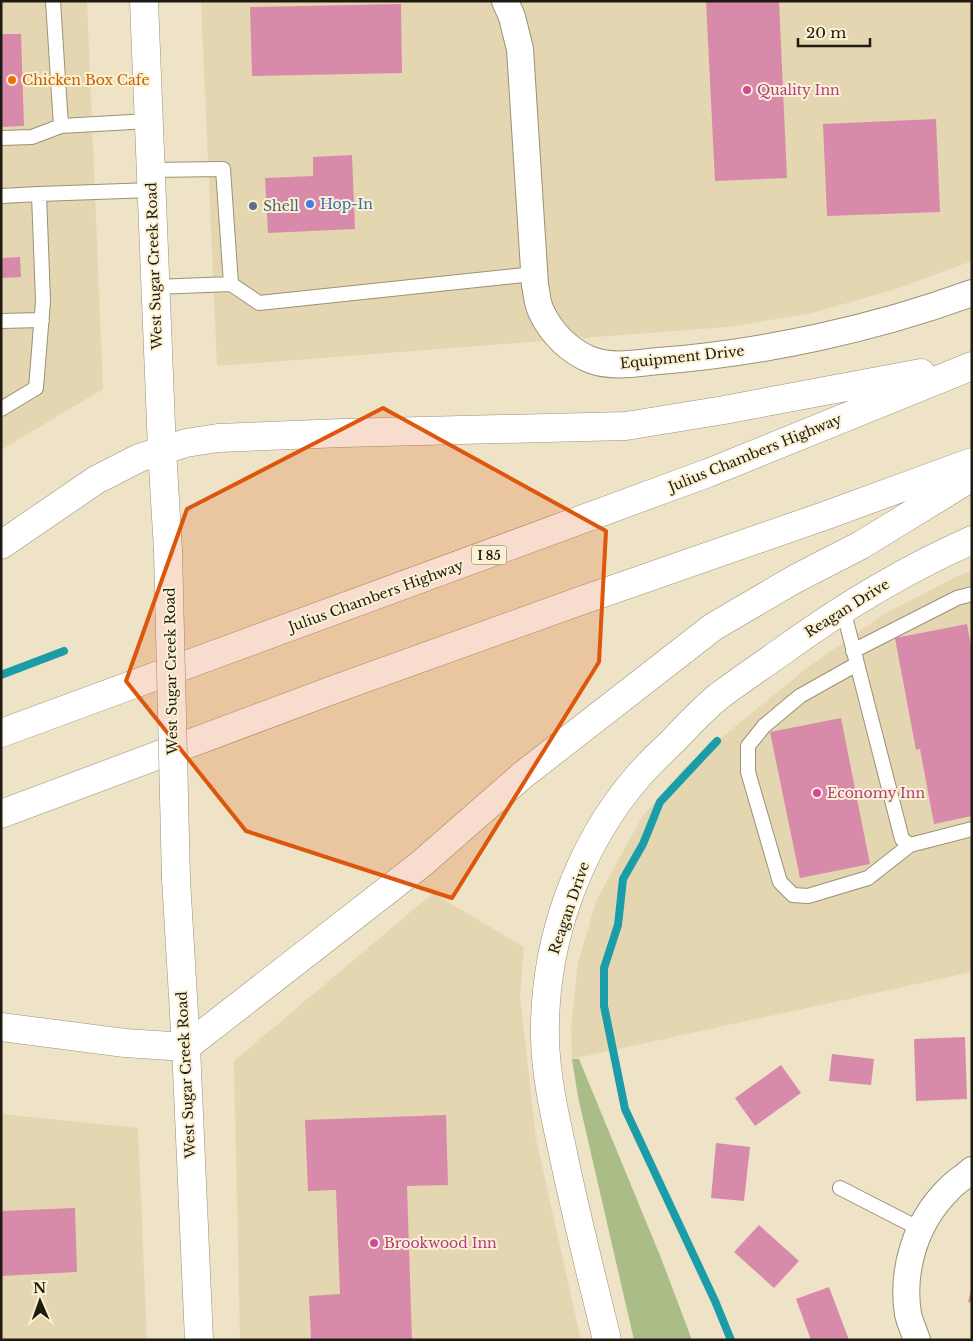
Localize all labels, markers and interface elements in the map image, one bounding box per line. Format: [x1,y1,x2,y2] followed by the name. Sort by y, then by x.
[798,15,870,47] scale bar
[806,23,846,42] text: 20 m
[22,71,149,89] place label: Chicken Box Cafe
[6,74,18,86] marker: Chicken Box Cafe
[757,81,840,99] place label: Quality Inn
[741,84,753,96] marker: Quality Inn
[142,181,166,351] street label: West Sugar Creek Road
[320,195,373,213] place label: Hop-In
[263,197,299,215] place label: Shell
[304,198,316,210] marker: Hop-In
[247,200,259,212] marker: Shell
[619,342,745,372] street label: Equipment Drive
[664,410,844,497] street label: Julius Chambers Highway
[472,546,506,564] road number: I 85
[284,556,466,637] street label: Julius Chambers Highway
[801,575,893,641] street label: Reagan Drive
[161,587,181,756] street label: West Sugar Creek Road
[827,784,925,802] place label: Economy Inn
[811,787,823,799] marker: Economy Inn
[545,859,593,957] street label: Reagan Drive
[173,990,199,1160] street label: West Sugar Creek Road
[384,1234,497,1252] place label: Brookwood Inn
[368,1237,380,1249] marker: Brookwood Inn
[15,1276,65,1326] north arrow
[33,1279,46,1297] text: N

